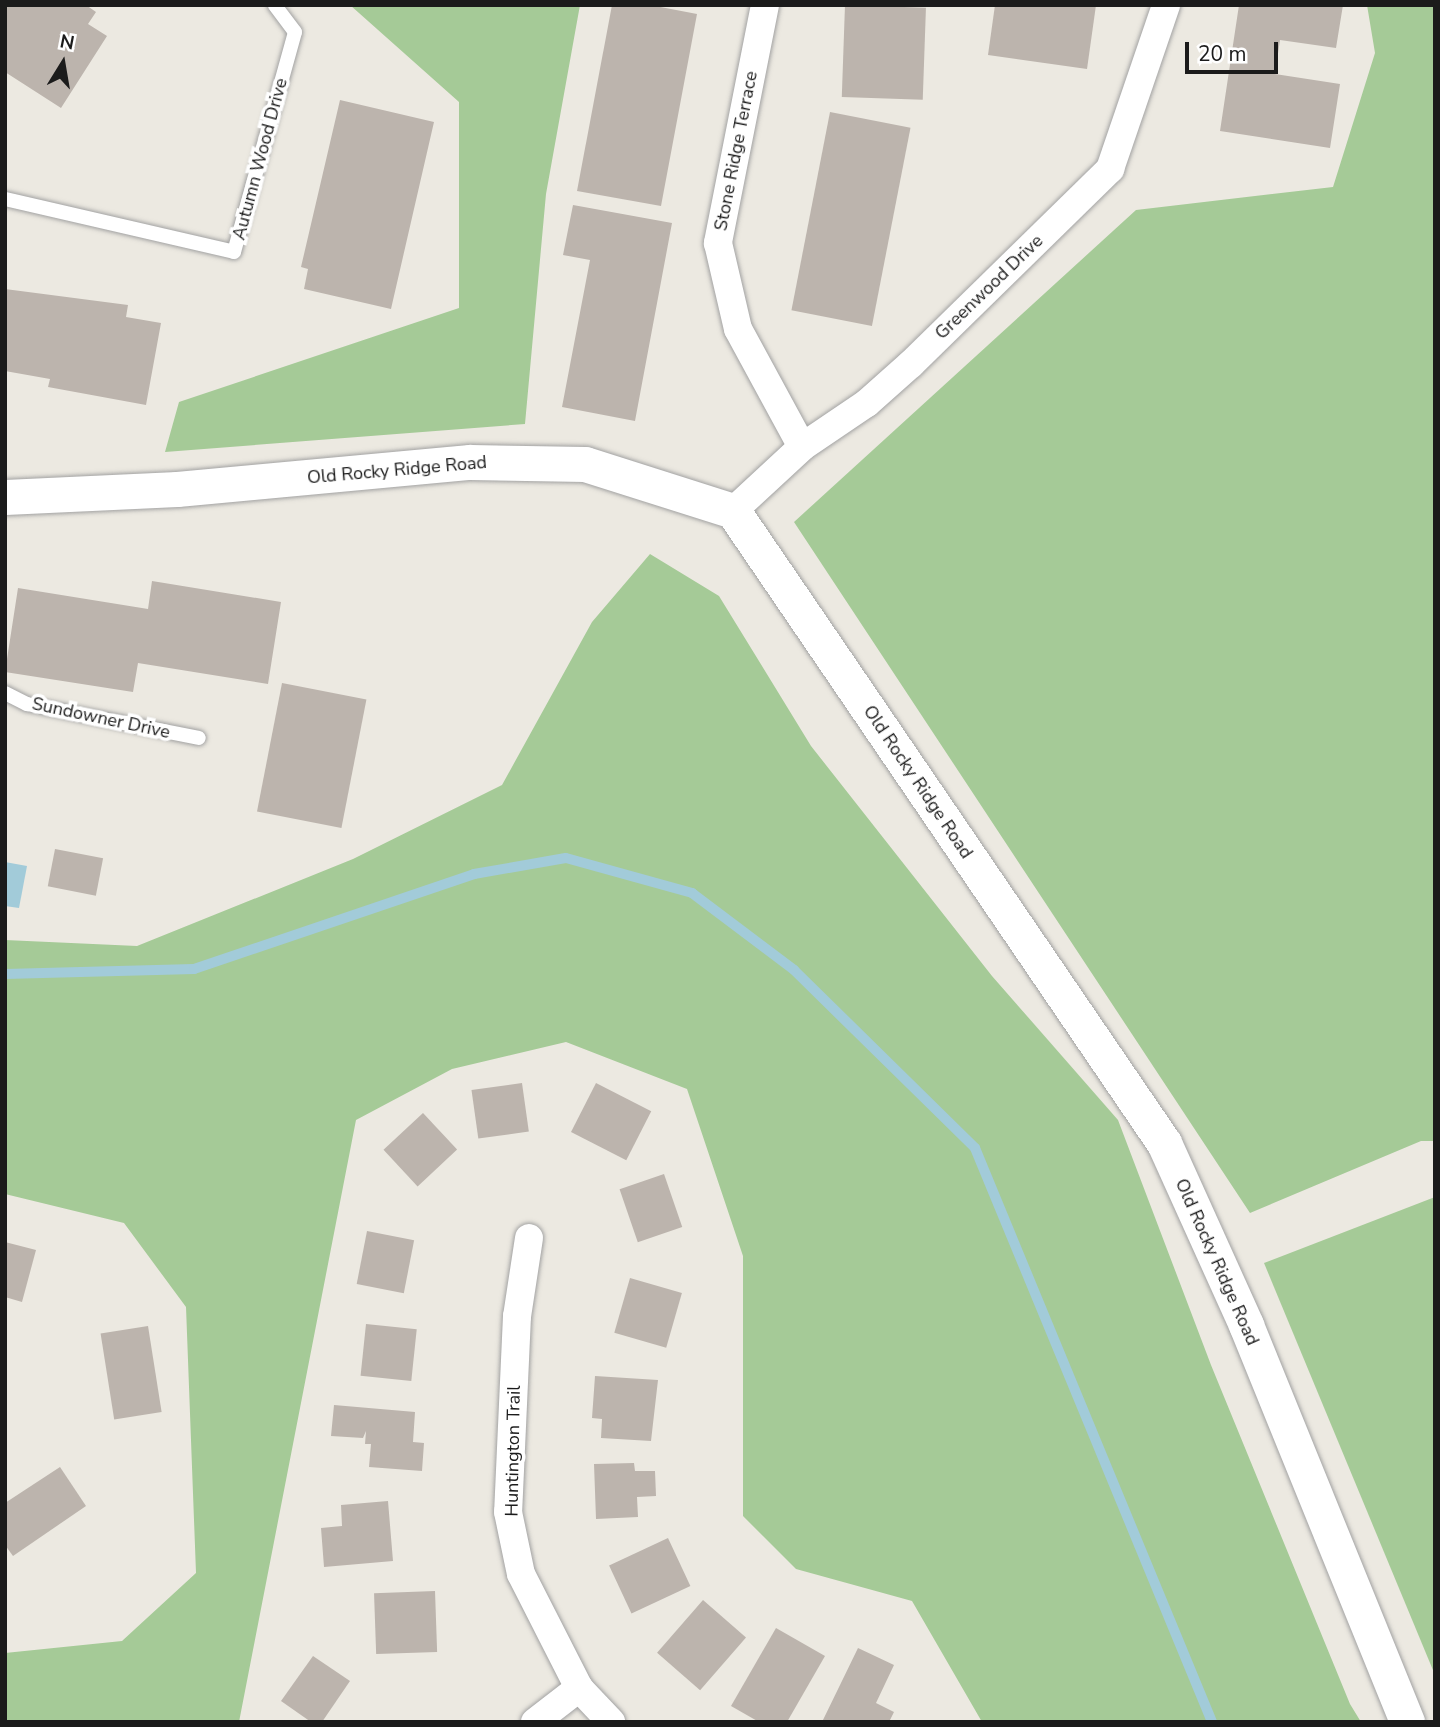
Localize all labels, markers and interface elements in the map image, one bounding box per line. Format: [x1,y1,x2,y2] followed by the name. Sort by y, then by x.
[28,28,98,98] north arrow
[58,28,76,57] text: N
[1188,28,1281,72] scale bar
[1198,40,1247,68] text: 20 m
[710,69,762,233] street label: Stone Ridge Terrace
[228,76,292,242] street label: Autumn Wood Drive
[931,230,1047,344] street label: Greenwood Drive
[306,451,488,489] street label: Old Rocky Ridge Road
[30,693,172,743] street label: Sundowner Drive
[859,701,977,863] street label: Old Rocky Ridge Road
[1170,1175,1264,1349] street label: Old Rocky Ridge Road
[501,1385,525,1517] street label: Huntington Trail

